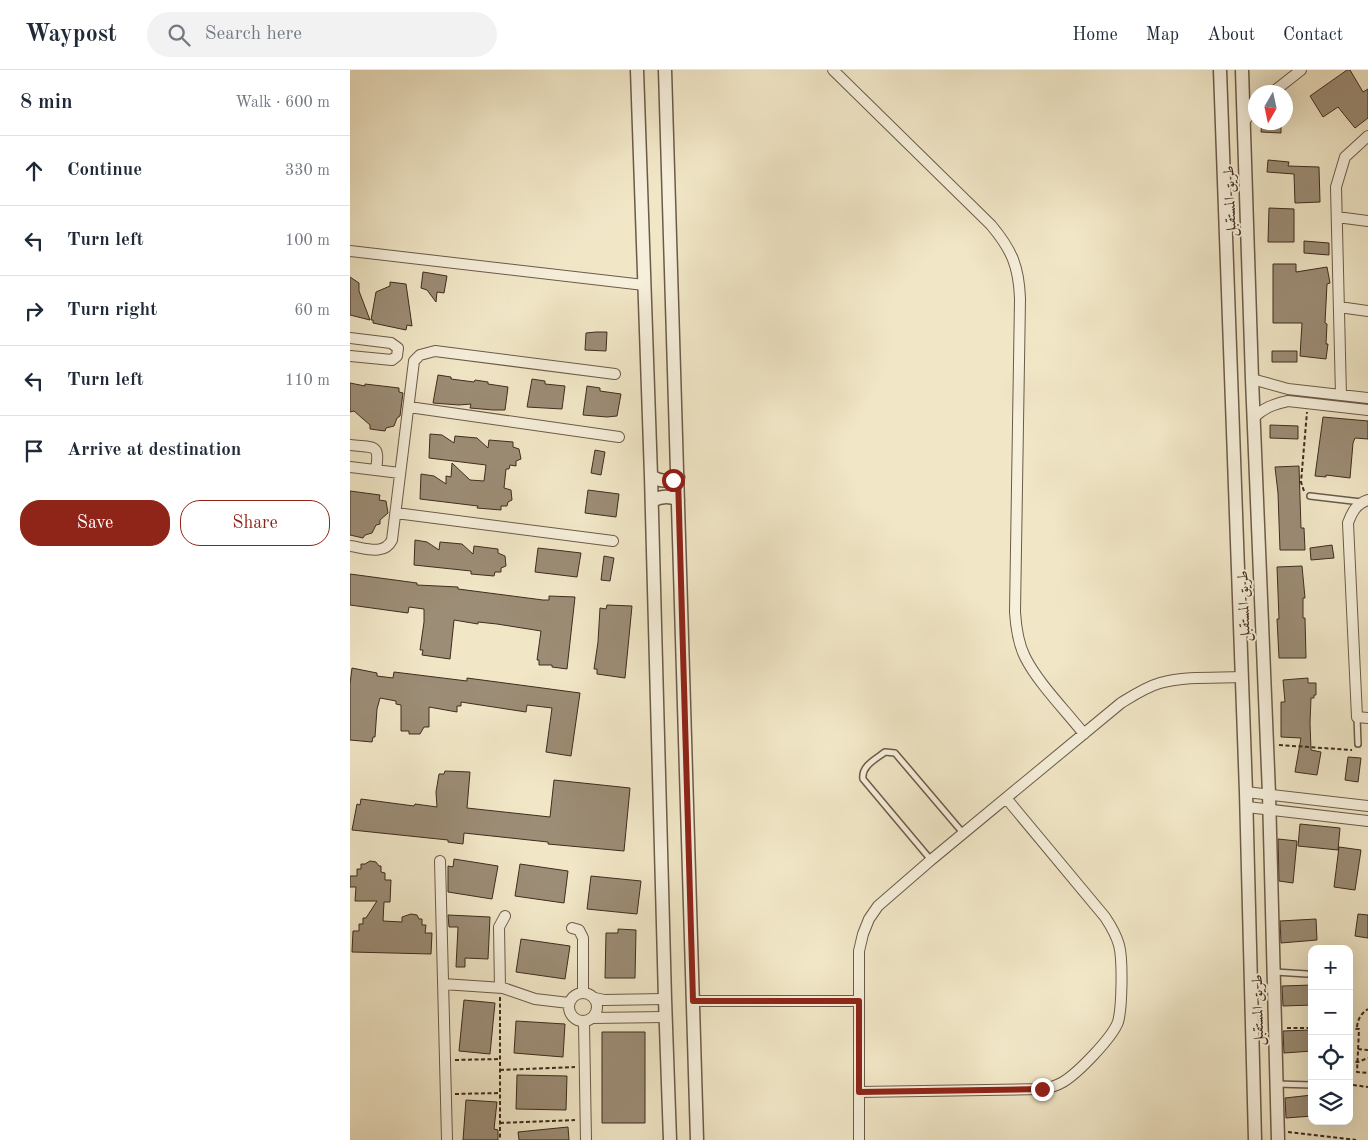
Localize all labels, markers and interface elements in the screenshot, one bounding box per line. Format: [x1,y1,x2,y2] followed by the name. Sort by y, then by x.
[147,12,497,57] search box
[165,21,193,49] icon: search
[25,23,117,47] text: Waypost
[205,25,302,44] text: Search here
[1072,26,1118,44] text: Home
[1146,26,1179,44] text: Map
[1207,26,1255,44] text: About
[1283,26,1343,44] text: Contact
[1248,85,1293,130] north arrow
[20,92,73,113] text: 8 min
[235,95,330,111] text: Walk · 600 m
[20,157,48,185] icon: ahead
[67,161,142,180] text: Continue
[285,163,330,179] text: 330 m
[1222,165,1242,237] street label: طريق المستقبل
[20,227,48,255] icon: left
[67,231,144,250] text: Turn left
[285,233,330,249] text: 100 m
[20,297,48,325] icon: right
[67,301,157,320] text: Turn right
[294,303,330,319] text: 60 m
[20,367,48,395] icon: left
[67,371,144,390] text: Turn left
[285,373,330,389] text: 110 m
[20,437,48,465] icon: arrive
[67,441,241,460] text: Arrive at destination
[662,469,685,492] route start
[20,500,170,546] button: Save
[180,500,330,546] button: Share
[1236,570,1256,642] street label: طريق المستقبل
[1308,945,1353,1125] map controls
[1308,945,1353,990] button: +
[1251,974,1269,1046] street label: طريق المستقبل
[1308,990,1353,1035] button: −
[1308,1035,1353,1080] button: locate
[1031,1078,1054,1101] route end
[1308,1080,1353,1125] button: layers

